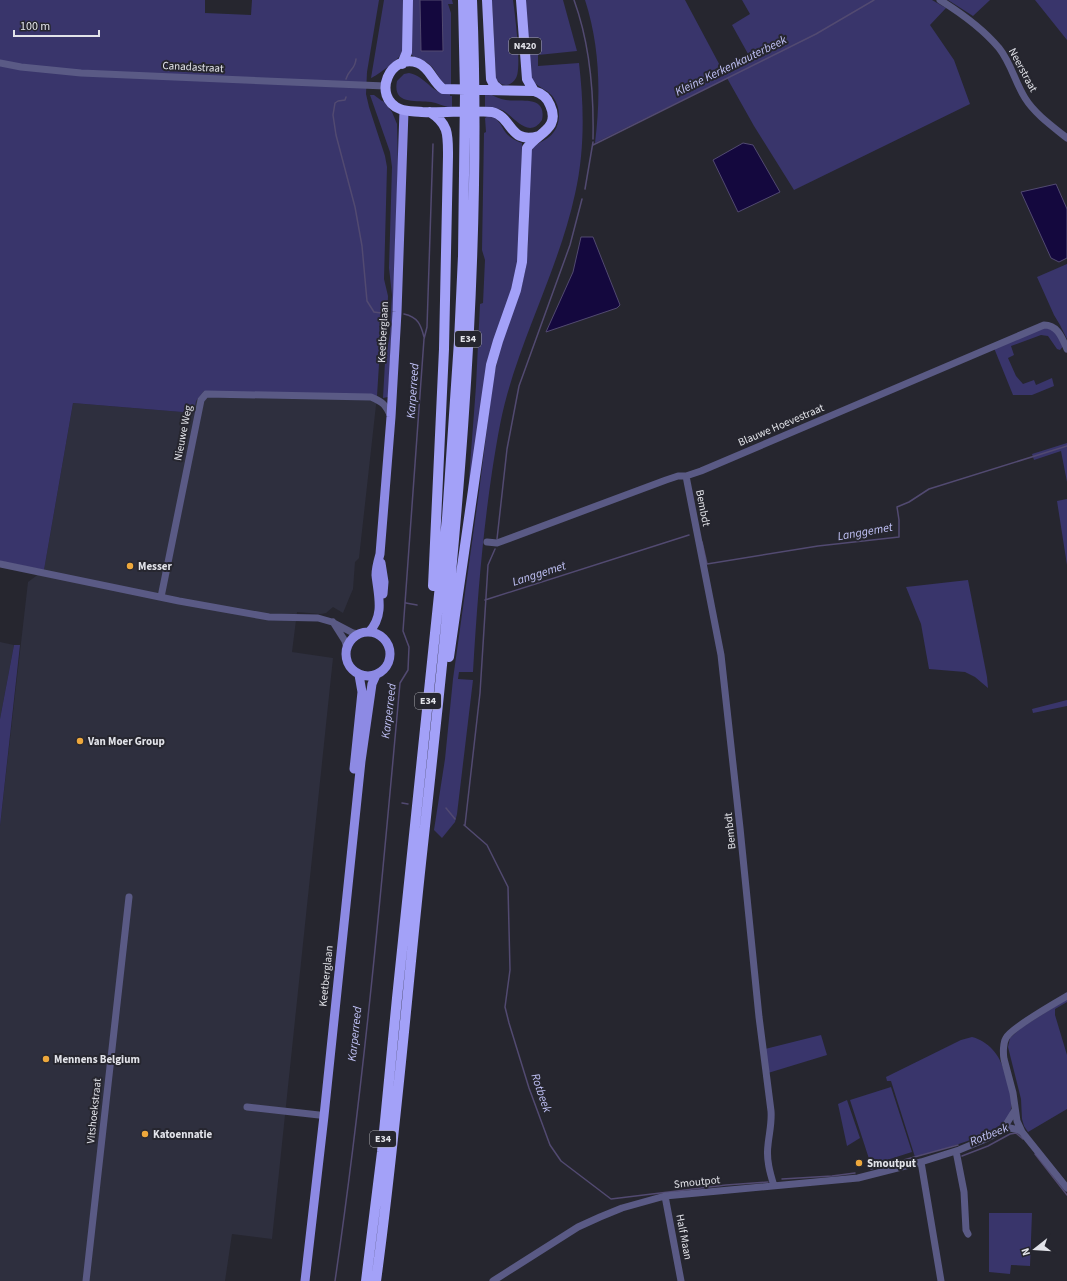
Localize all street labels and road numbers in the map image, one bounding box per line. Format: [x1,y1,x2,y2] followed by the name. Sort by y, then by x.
[509,38,541,54] road number: N420
[1005,45,1041,95] street label: Neerstraat
[162,58,224,76] street label: Canadastraat
[374,301,392,363] street label: Keetberglaan
[455,331,481,347] road number: E34
[736,400,826,450] street label: Blauwe Hoevestraat
[170,403,196,462] street label: Nieuwe Weg
[692,488,714,528] street label: Bembdt
[415,693,441,709] road number: E34
[721,812,739,850] street label: Bembdt
[315,945,337,1007] street label: Keetberglaan
[83,1077,105,1144] street label: Vitshoekstraat
[370,1131,396,1147] road number: E34
[673,1172,721,1192] street label: Smoutpot
[672,1213,696,1261] street label: Half Maan

